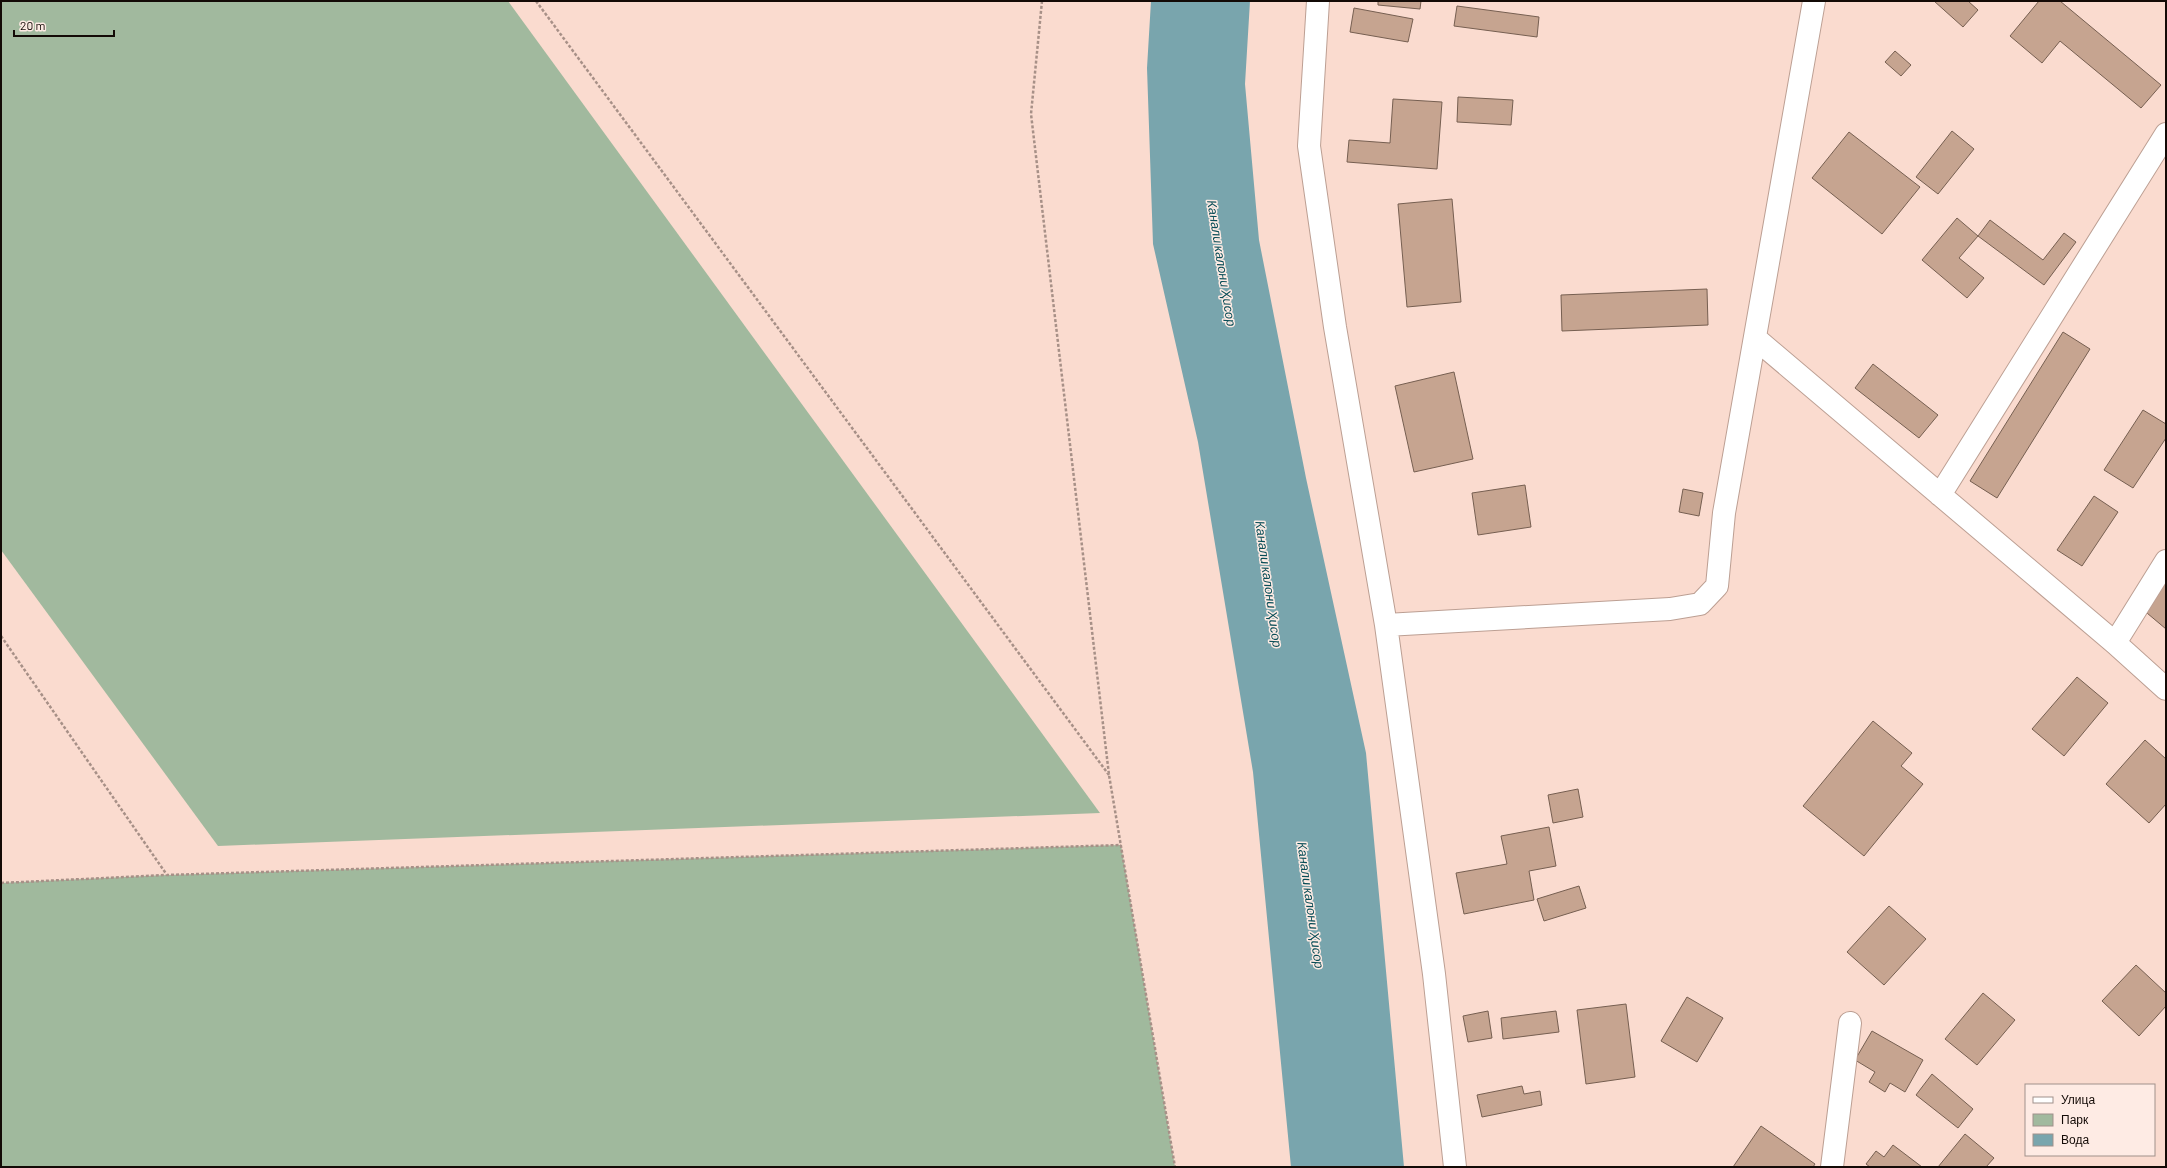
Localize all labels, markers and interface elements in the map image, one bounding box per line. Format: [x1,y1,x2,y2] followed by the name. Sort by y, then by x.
[14,12,114,38] scale bar
[20,18,46,32] text: 20 m
[1204,199,1240,327] water label: Канали калони Ҳисор
[1252,520,1286,648] water label: Канали калони Ҳисор
[1294,841,1328,969] water label: Канали калони Ҳисор
[2025,1084,2155,1156] legend
[2061,1092,2095,1107] text: Улица
[2061,1112,2089,1127] text: Парк
[2061,1132,2089,1147] text: Вода

